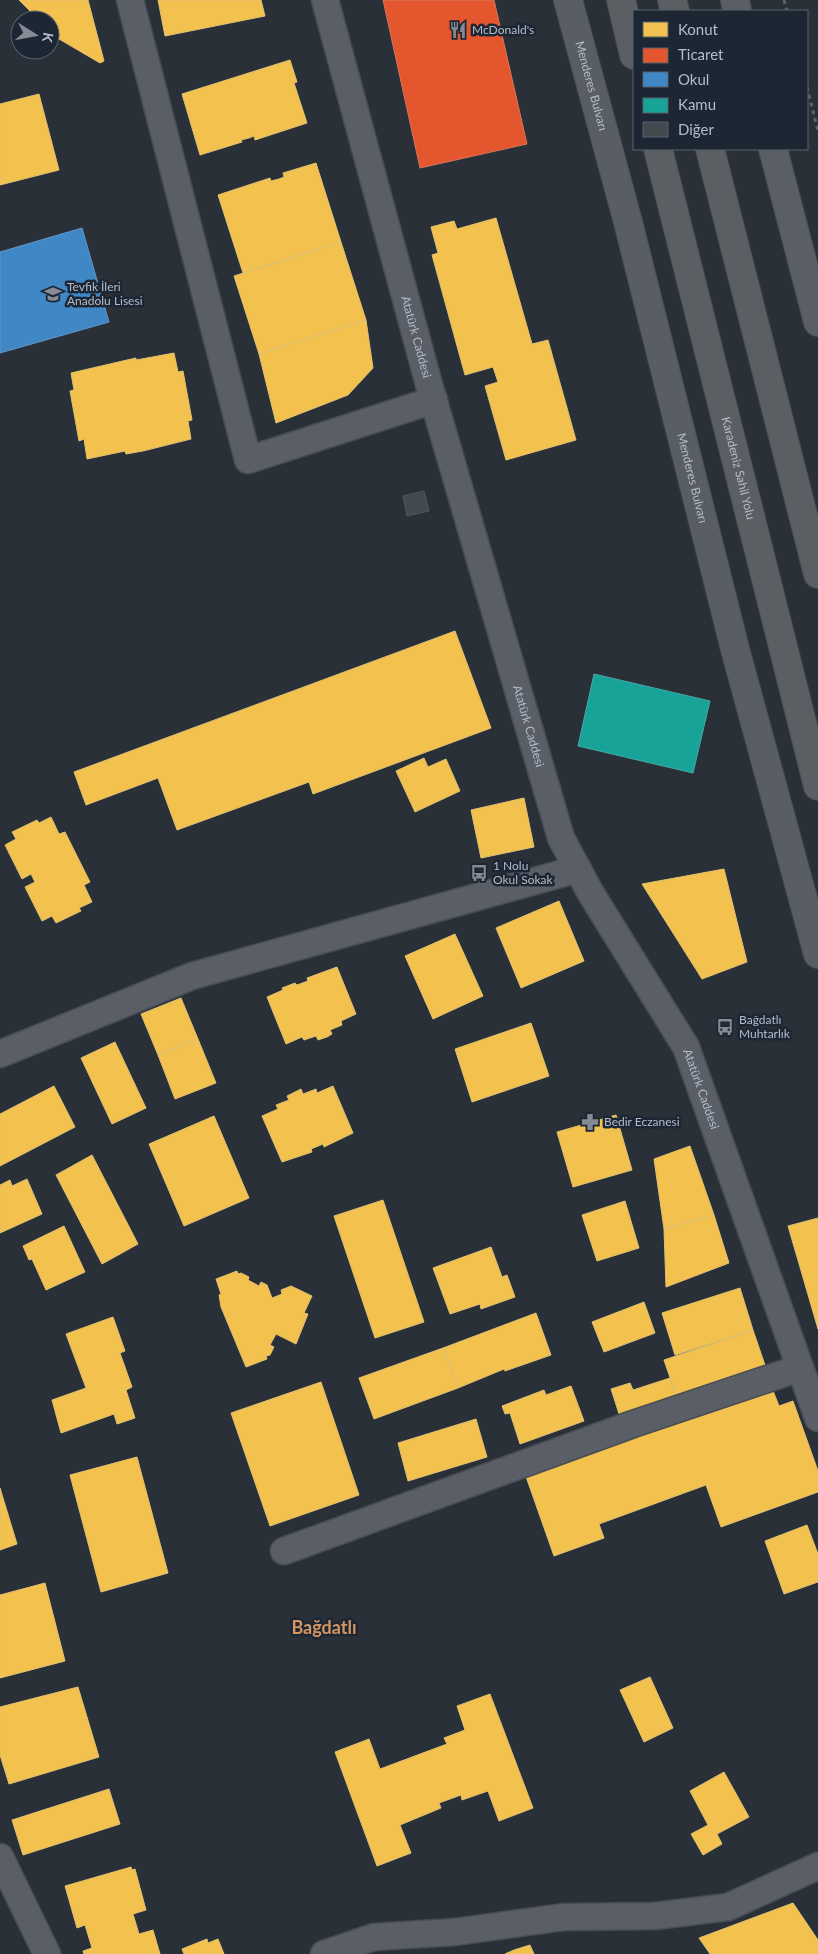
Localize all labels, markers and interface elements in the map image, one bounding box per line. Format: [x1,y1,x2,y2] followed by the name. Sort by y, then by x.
[10,10,60,60] north arrow
[633,10,808,150] legend
[448,20,468,40] restaurant icon: McDonald's
[678,20,719,38] text: Konut
[472,22,534,37] place label: McDonald's
[39,31,58,44] text: K
[572,39,611,132] street label: Menderes Bulvarı
[678,45,724,63] text: Ticaret
[678,70,709,88] text: Okul
[678,95,716,113] text: Kamu
[678,120,714,138] text: Diğer
[67,279,143,308] place label: Tevfik İleri Anadolu Lisesi
[43,284,63,304] school or university icon: Tevfik İleri Anadolu Lisesi
[398,294,435,380] street label: Atatürk Caddesi
[719,415,759,521] street label: Karadeniz Sahil Yolu
[674,431,711,525] street label: Menderes Bulvarı
[510,683,548,769] street label: Atatürk Caddesi
[493,858,554,887] place label: 1 Nolu Okul Sokak
[469,863,489,883] bus stop icon: 1 Nolu Okul Sokak
[739,1012,791,1041] place label: Bağdatlı Muhtarlık
[715,1017,735,1037] bus stop icon: Bağdatlı Muhtarlık
[680,1047,723,1131] street label: Atatürk Caddesi
[580,1112,600,1132] pharmacy icon: Bedir Eczanesi
[604,1114,680,1129] place label: Bedir Eczanesi
[291,1616,357,1638] district label: Bağdatlı

